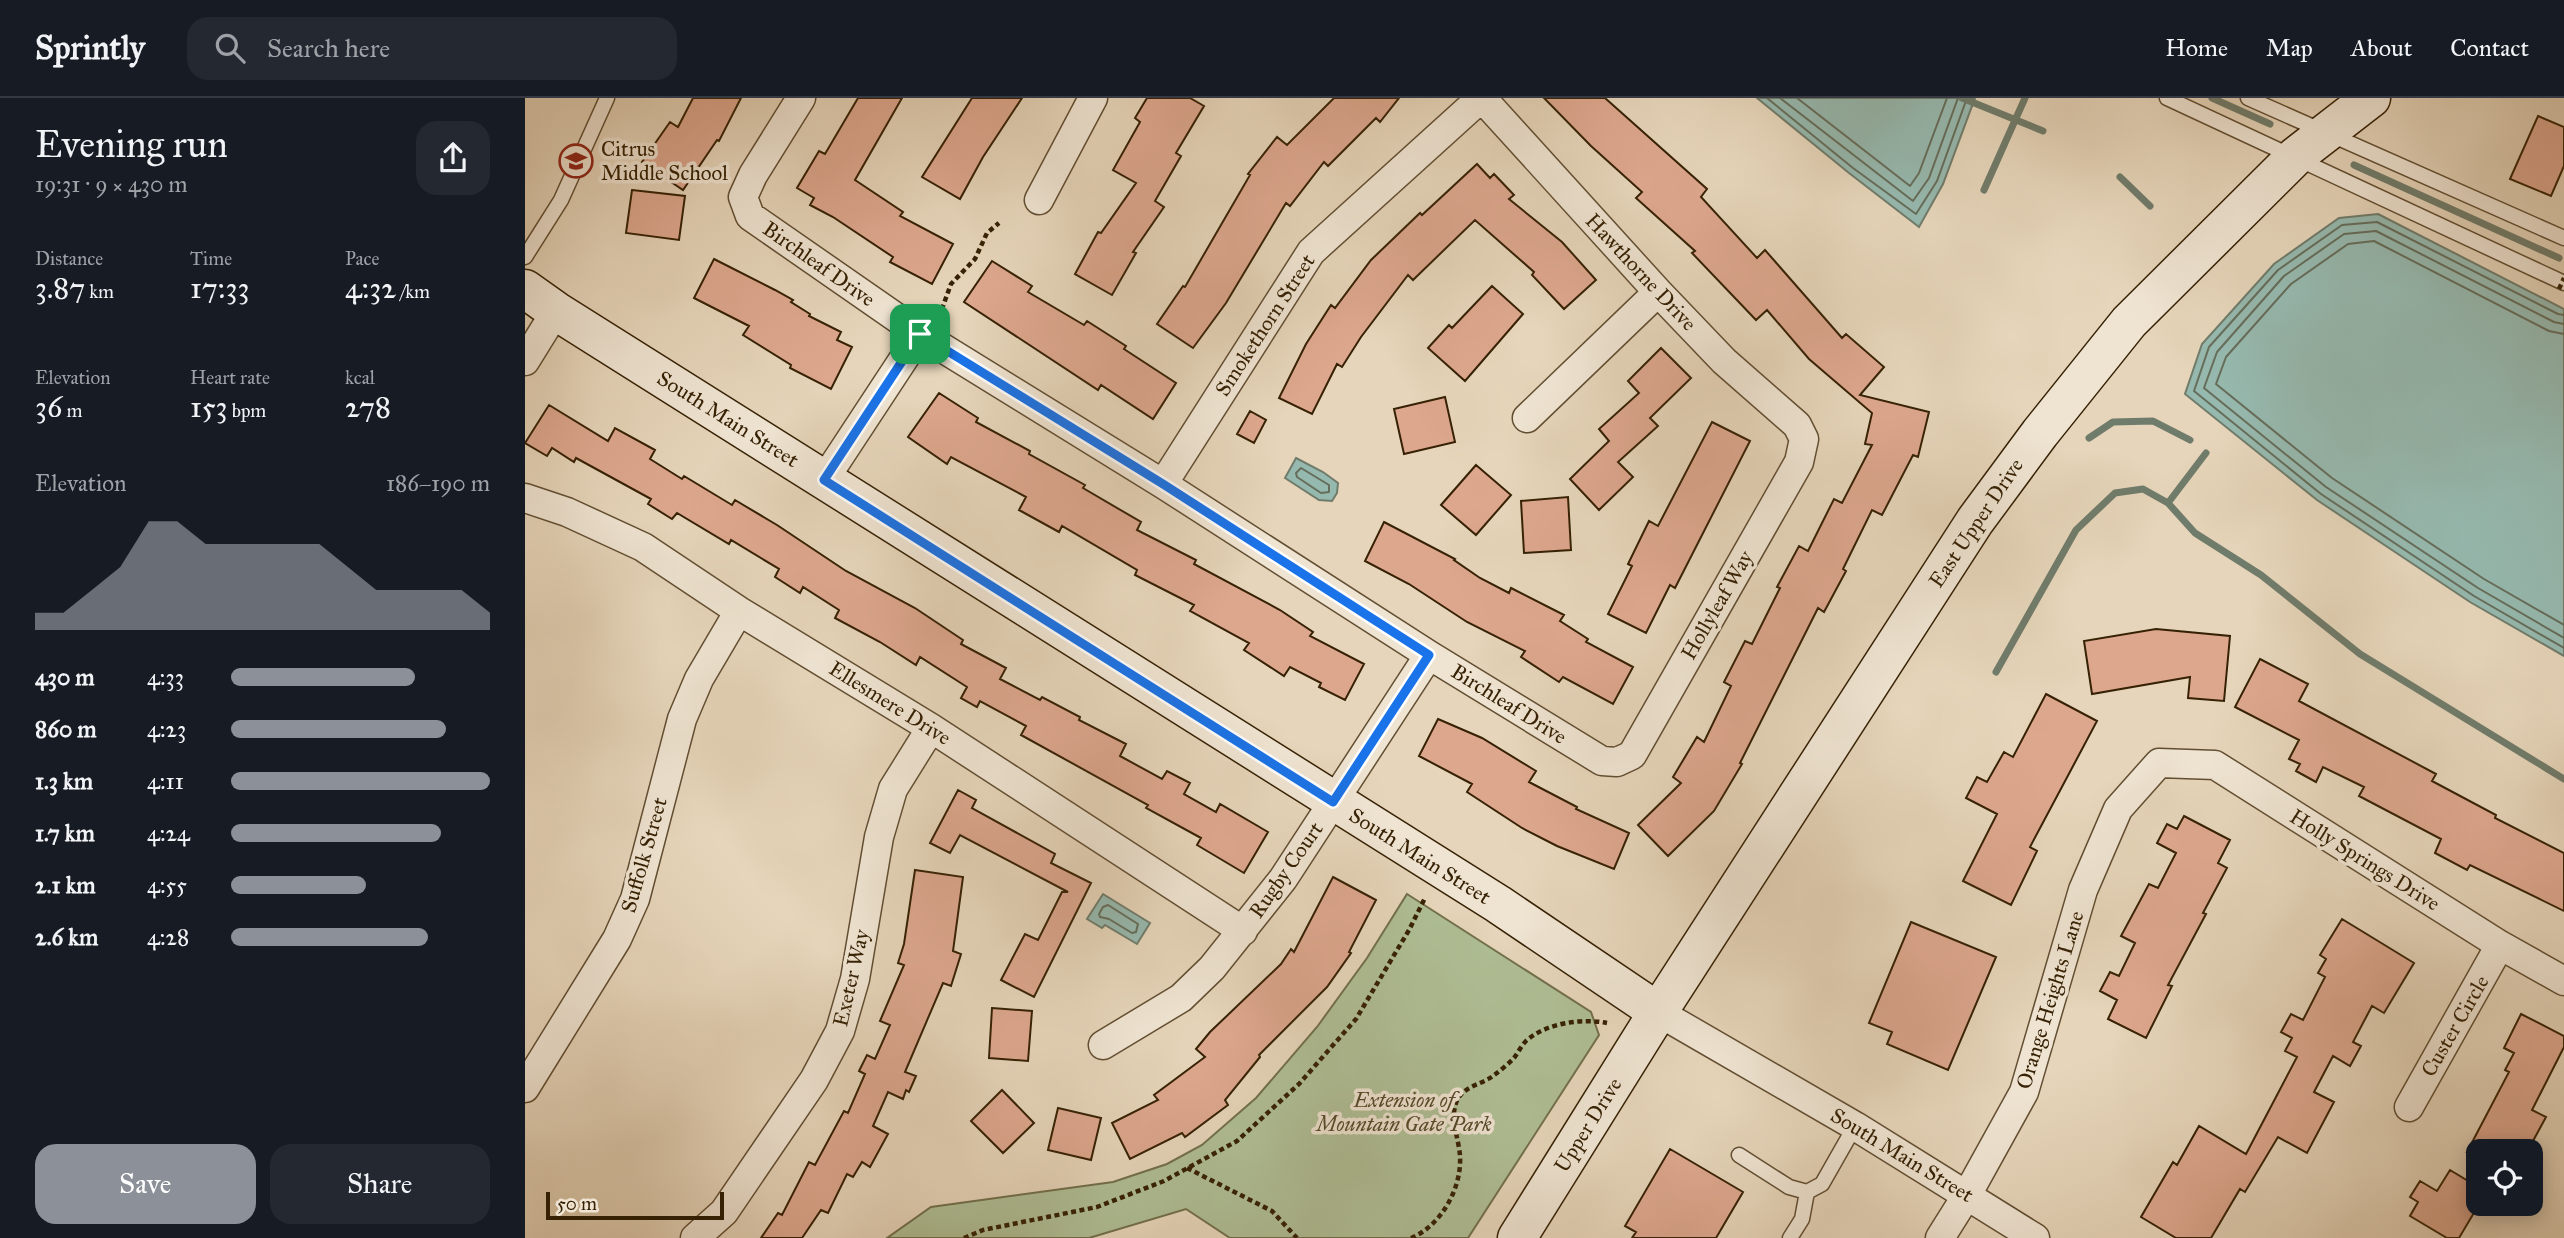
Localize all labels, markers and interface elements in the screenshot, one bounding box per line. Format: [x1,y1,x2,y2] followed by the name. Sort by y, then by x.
[187,17,677,80] search box
[35,28,145,68] text: Sprintly
[211,29,249,67] icon: search
[267,32,390,64] text: Search here
[2165,33,2228,63] text: Home
[2266,33,2313,63] text: Map
[2351,33,2412,63] text: About
[2450,33,2529,63] text: Contact
[35,121,228,167] text: Evening run
[416,121,490,195] button: share
[601,136,728,186] place label: Citrus Middle School
[557,142,595,180] school or university icon: Citrus Middle School
[35,170,188,198] text: 19:31 · 9 × 430 m
[1580,208,1702,336] street label: Hawthorne Drive
[758,216,880,312] street label: Birchleaf Drive
[35,247,103,270] text: Distance
[190,247,232,270] text: Time
[345,247,379,270] text: Pace
[1209,249,1321,401] street label: Smokethorn Street
[35,270,85,306] text: 3.87
[190,270,249,306] text: 17:33
[345,270,396,306] text: 4:32
[85,280,114,303] text: km
[396,280,430,303] text: /km
[890,304,950,364] pin
[901,315,939,353] icon: arrive
[652,365,804,473] street label: South Main Street
[35,366,110,389] text: Elevation
[190,366,270,389] text: Heart rate
[345,366,375,389] text: kcal
[35,389,62,425] text: 36
[190,389,228,425] text: 153
[345,389,391,425] text: 278
[62,399,82,422] text: m
[228,399,266,422] text: bpm
[1923,453,2029,593] street label: East Upper Drive
[35,469,126,497] text: Elevation
[386,469,490,497] text: 186–190 m
[1675,545,1759,664] street label: Hollyleaf Way
[824,655,956,751] street label: Ellesmere Drive
[1446,658,1572,750] street label: Birchleaf Drive
[35,663,95,691] text: 430 m
[147,663,184,691] text: 4:33
[35,715,97,743] text: 860 m
[147,715,186,743] text: 4:23
[35,767,93,795] text: 1.3 km
[147,767,184,795] text: 4:11
[615,794,673,916] street label: Suffolk Street
[1344,802,1496,910] street label: South Main Street
[2285,803,2445,917] street label: Holly Springs Drive
[1243,816,1329,923] street label: Rugby Court
[35,819,95,847] text: 1.7 km
[147,819,190,847] text: 4:24
[35,871,96,899] text: 2.1 km
[147,871,187,899] text: 4:55
[2011,907,2090,1092] street label: Orange Heights Lane
[35,923,98,951] text: 2.6 km
[147,923,189,951] text: 4:28
[827,926,875,1029] street label: Exeter Way
[2416,970,2495,1081] street label: Custer Circle
[1549,1073,1627,1177] street label: Upper Drive
[1314,1087,1492,1137] park label: Extension of Mountain Gate Park
[1826,1102,1979,1208] street label: South Main Street
[2466,1139,2543,1216] map controls
[2466,1139,2543,1216] button: locate
[35,1144,256,1224] button: Save
[270,1144,490,1224] button: Share
[546,1189,725,1221] scale bar
[557,1192,597,1215] text: 50 m

